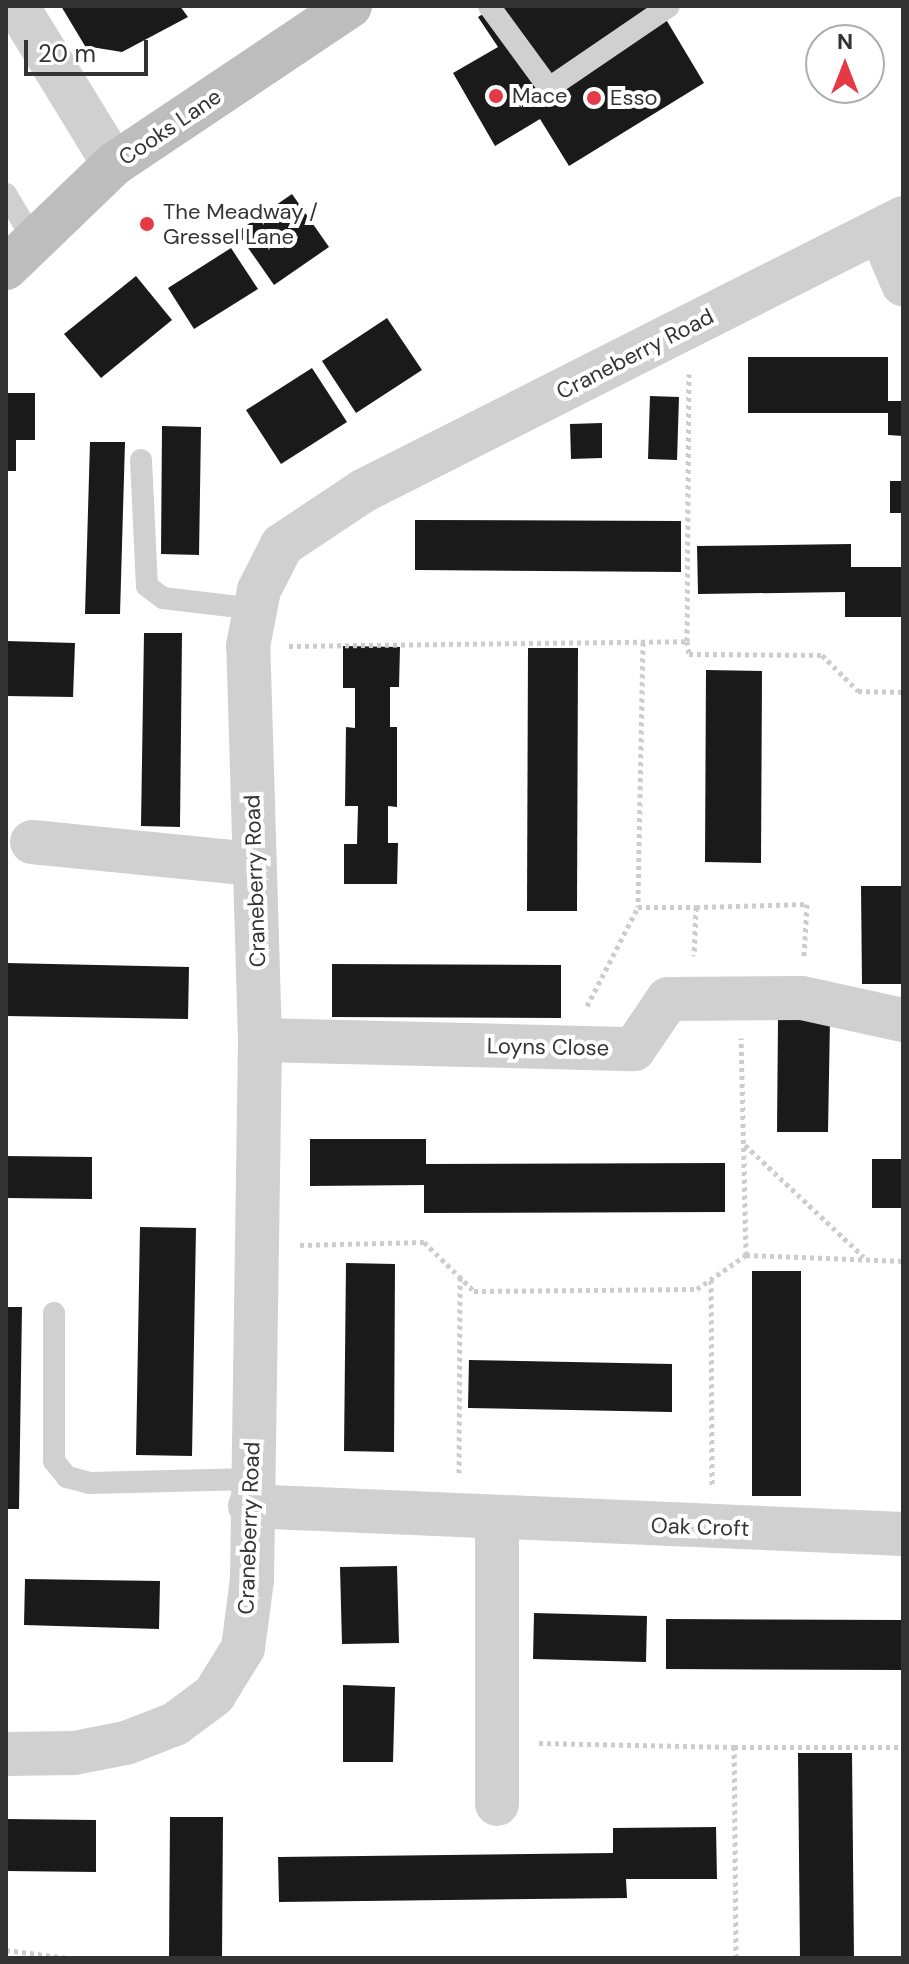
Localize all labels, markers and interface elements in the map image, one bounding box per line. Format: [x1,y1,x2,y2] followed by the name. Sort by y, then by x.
[28,24,152,74] scale bar
[805,24,885,104] north arrow
[837,27,853,56] text: N
[38,38,96,69] text: 20 m
[114,83,226,171] street label: Cooks Lane
[512,83,568,109] place label: Mace
[610,85,658,111] place label: Esso
[487,87,505,105] marker: Mace
[585,89,603,107] marker: Esso
[163,198,318,250] place label: The Meadway / Gressel Lane
[138,215,156,233] marker: The Meadway / Gressel Lane
[552,303,718,405] street label: Craneberry Road
[239,794,271,968] street label: Craneberry Road
[487,1033,609,1061] street label: Loyns Close
[233,1441,265,1615] street label: Craneberry Road
[650,1512,750,1542] street label: Oak Croft

